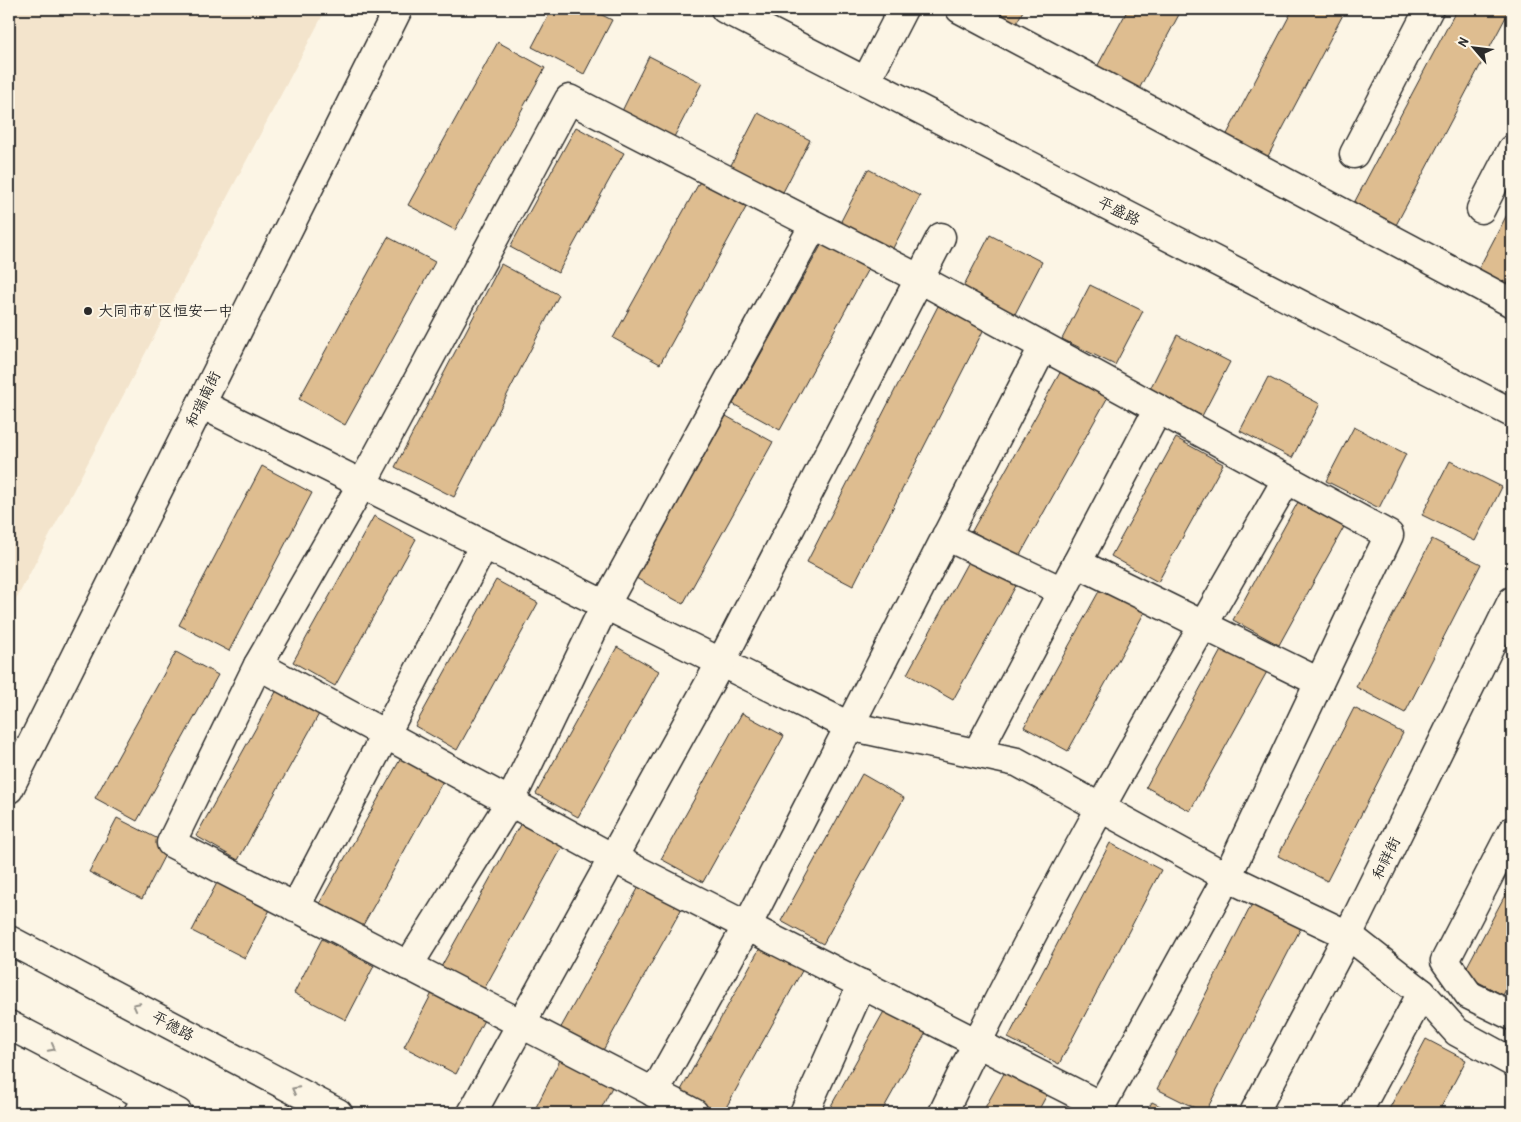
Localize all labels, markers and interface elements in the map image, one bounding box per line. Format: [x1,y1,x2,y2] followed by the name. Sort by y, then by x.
[1448,22,1498,72] north arrow
[1452,33,1472,49] text: N
[1094,191,1144,230] street label: 平盛路
[98,300,233,321] place label: 大同市矿区恒安一中
[82,305,94,317] marker: 大同市矿区恒安一中
[180,367,225,430] street label: 和瑞南街
[1366,833,1405,883] street label: 和祥街
[132,1003,141,1013] one-way arrow
[148,1006,198,1045] street label: 平德路
[47,1041,56,1051] one-way arrow
[291,1087,300,1097] one-way arrow

